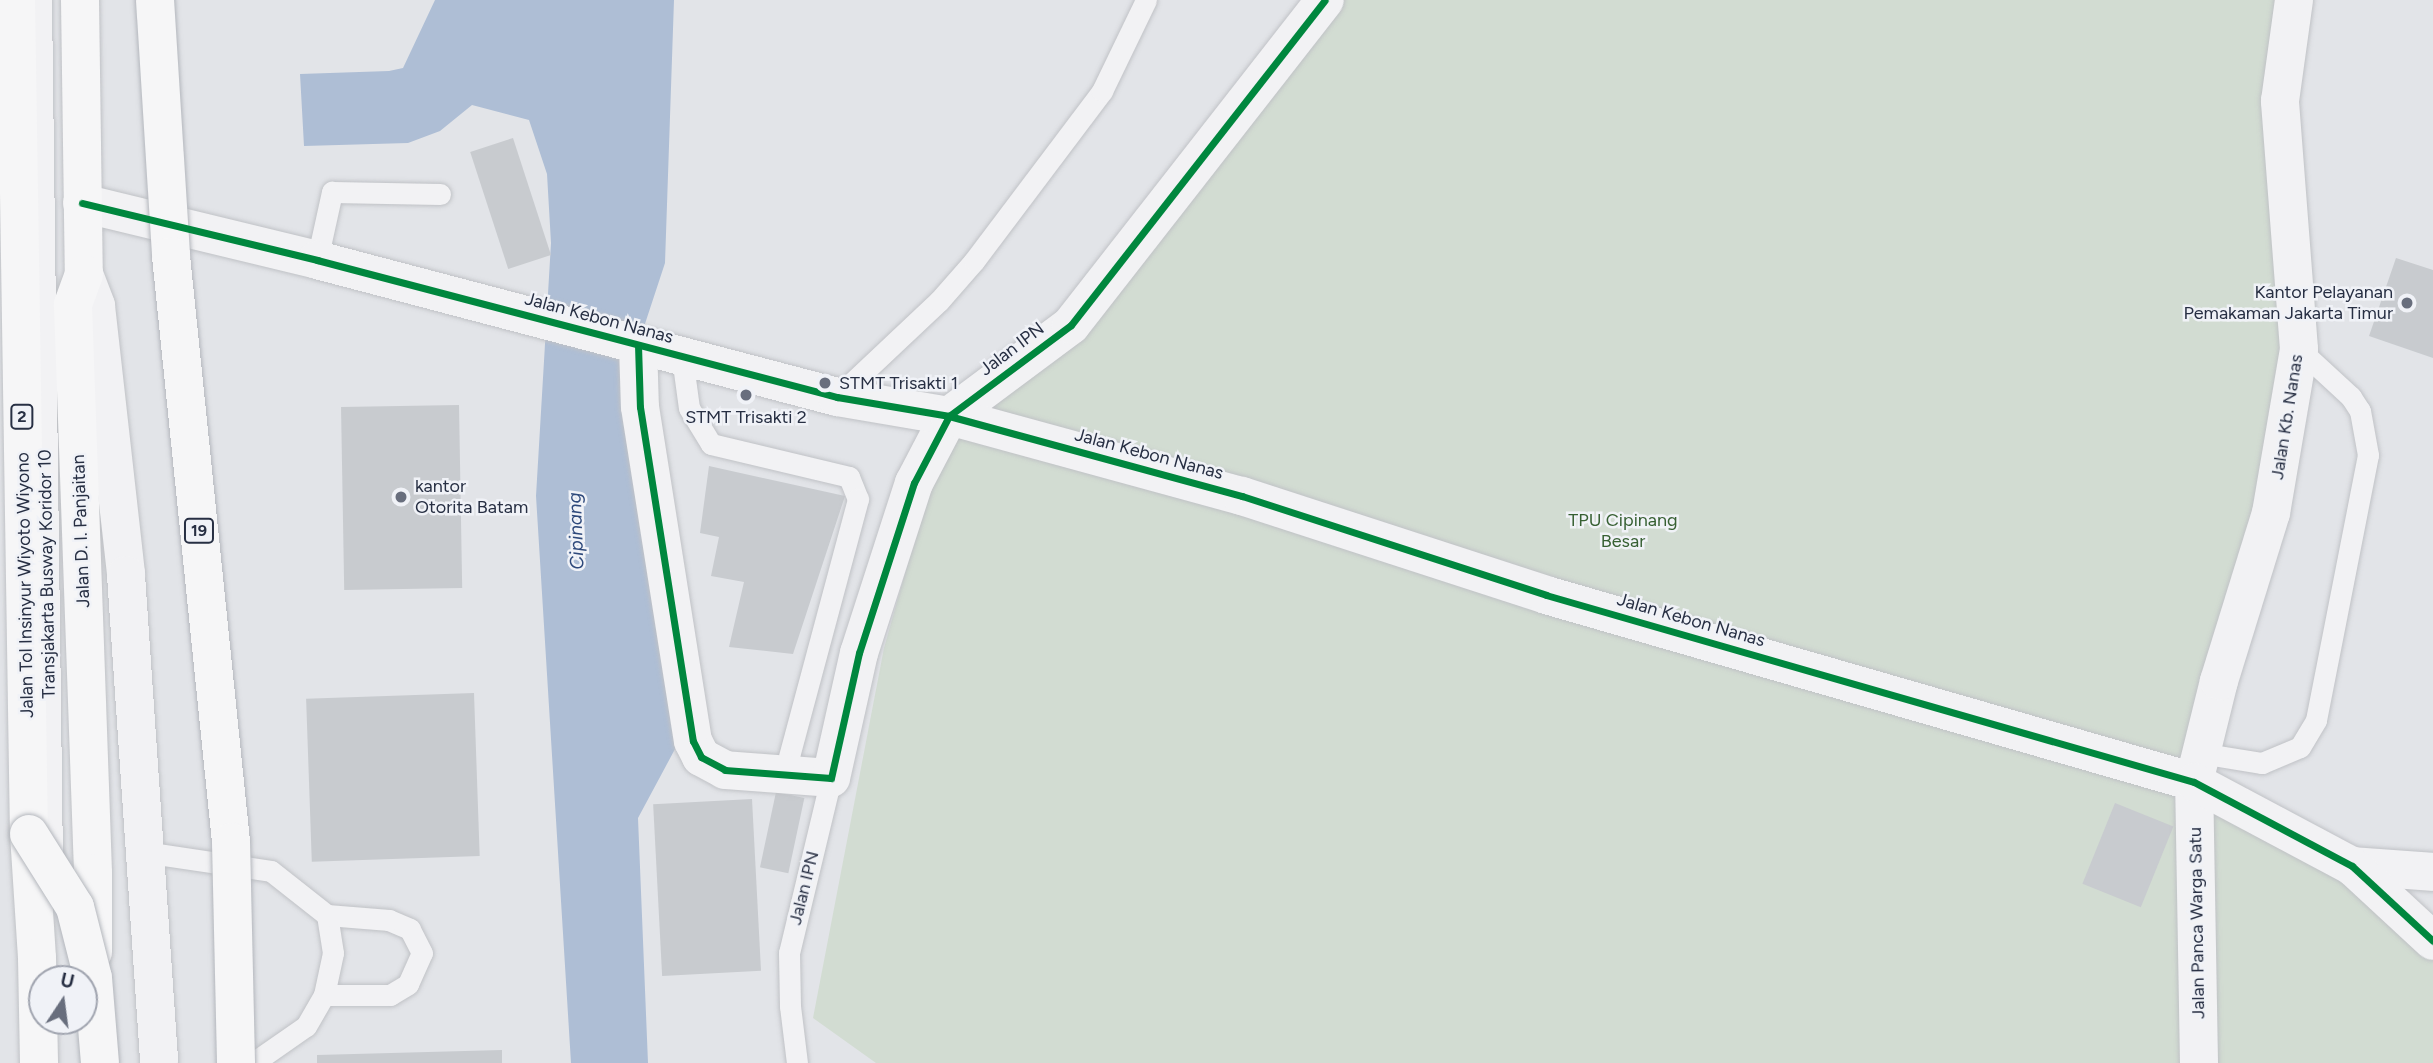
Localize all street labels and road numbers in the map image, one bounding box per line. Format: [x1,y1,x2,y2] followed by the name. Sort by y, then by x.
[522,288,676,348] street label: Jalan Kebon Nanas
[975,318,1049,380] street label: Jalan IPN
[2266,353,2308,481] street label: Jalan Kb. Nanas
[10,404,34,430] road number: 2
[1072,424,1226,484] street label: Jalan Kebon Nanas
[34,449,60,699] street label: Transjakarta Busway Koridor 10
[12,452,38,718] street label: Jalan Tol Insinyur Wiyoto Wiyono
[68,454,94,608] street label: Jalan D. I. Panjaitan
[183,518,215,544] road number: 19
[1615,589,1767,651] street label: Jalan Kebon Nanas
[2185,827,2209,1019] street label: Jalan Panca Warga Satu
[784,849,824,927] street label: Jalan IPN

